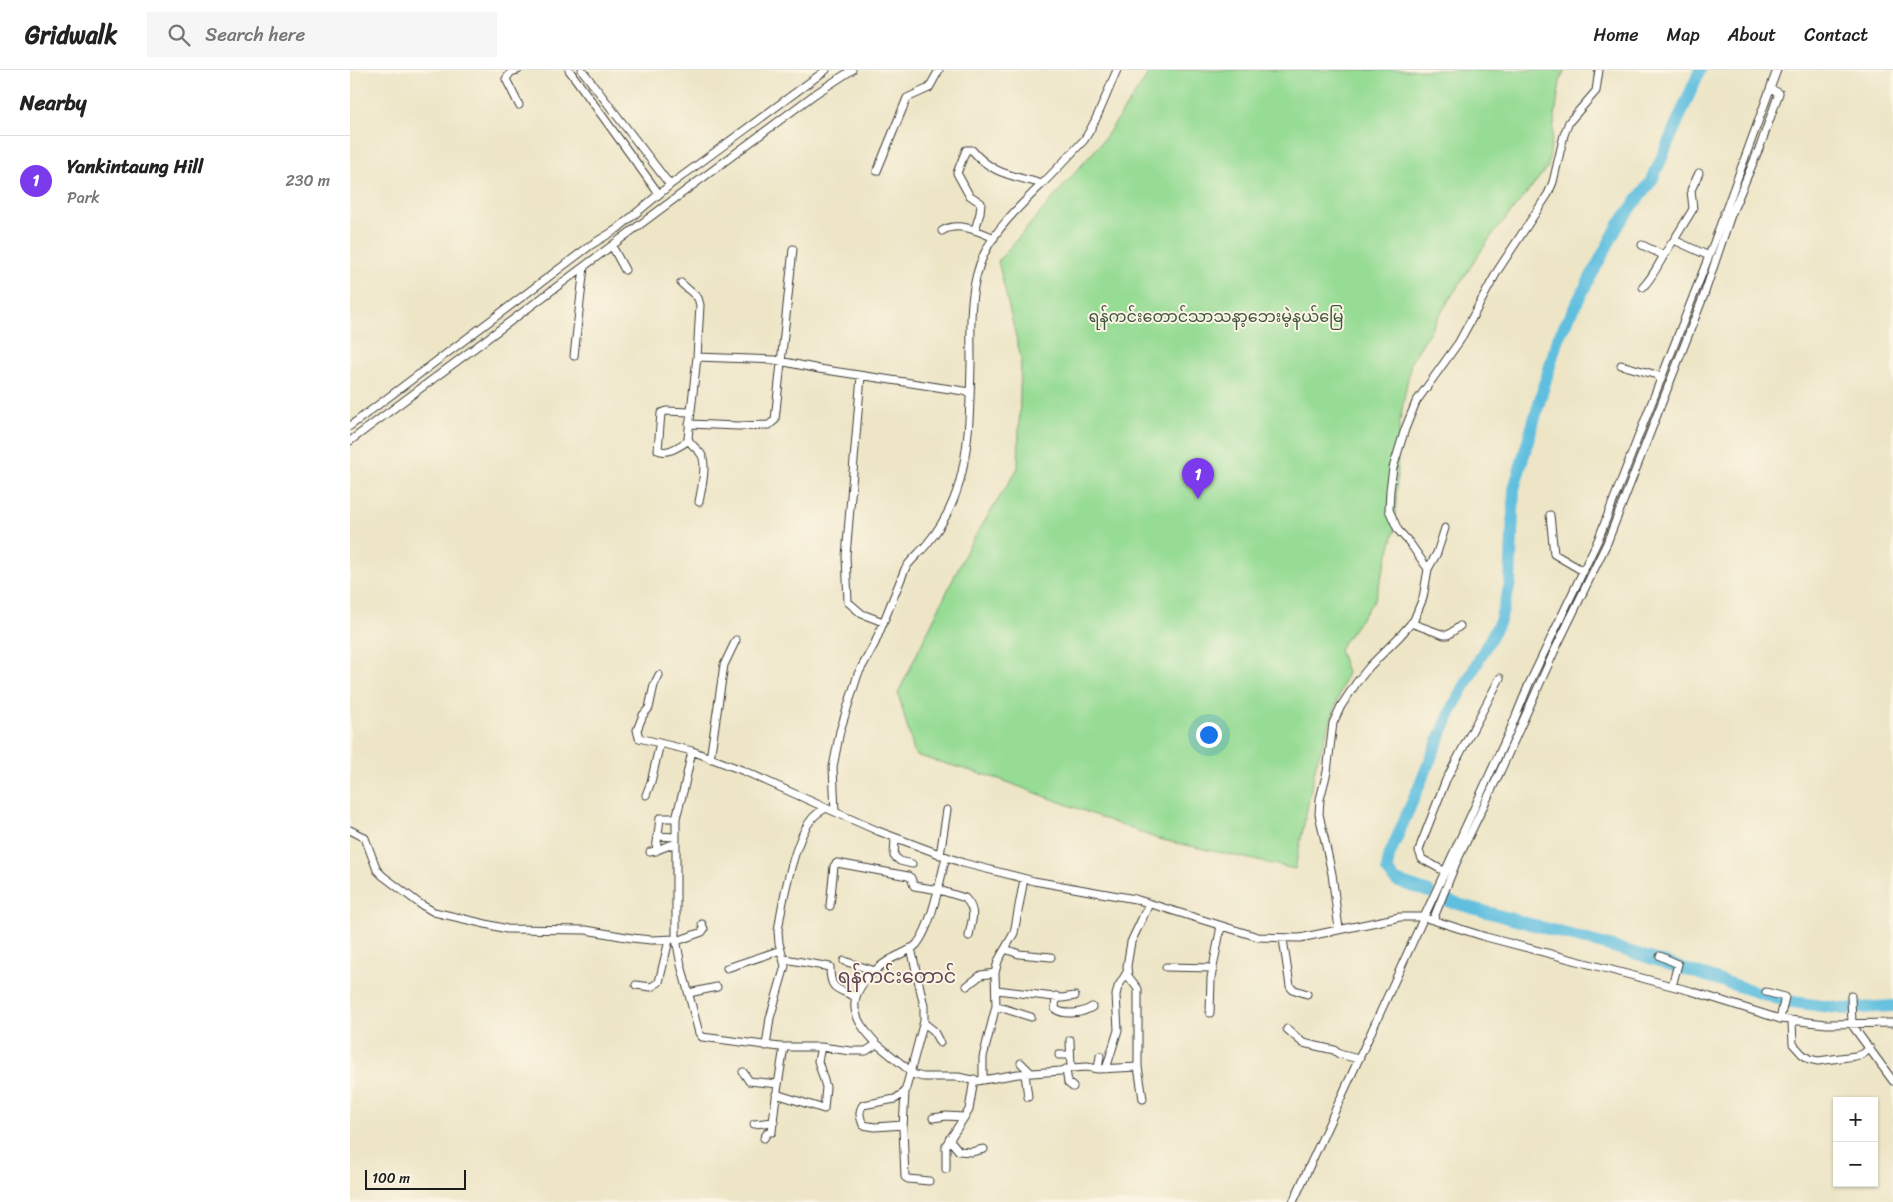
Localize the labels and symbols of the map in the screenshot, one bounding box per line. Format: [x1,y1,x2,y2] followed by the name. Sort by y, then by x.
[1088,302,1344,331] park label: ရန်ကင်းတောင်သာသနာ့ဘေးမဲ့နယ်မြေ
[1182,458,1214,499] pin: 1
[1196,722,1222,748] your location
[838,960,956,993] district label: ရန်ကင်းတောင်
[365,1167,466,1190] scale bar

